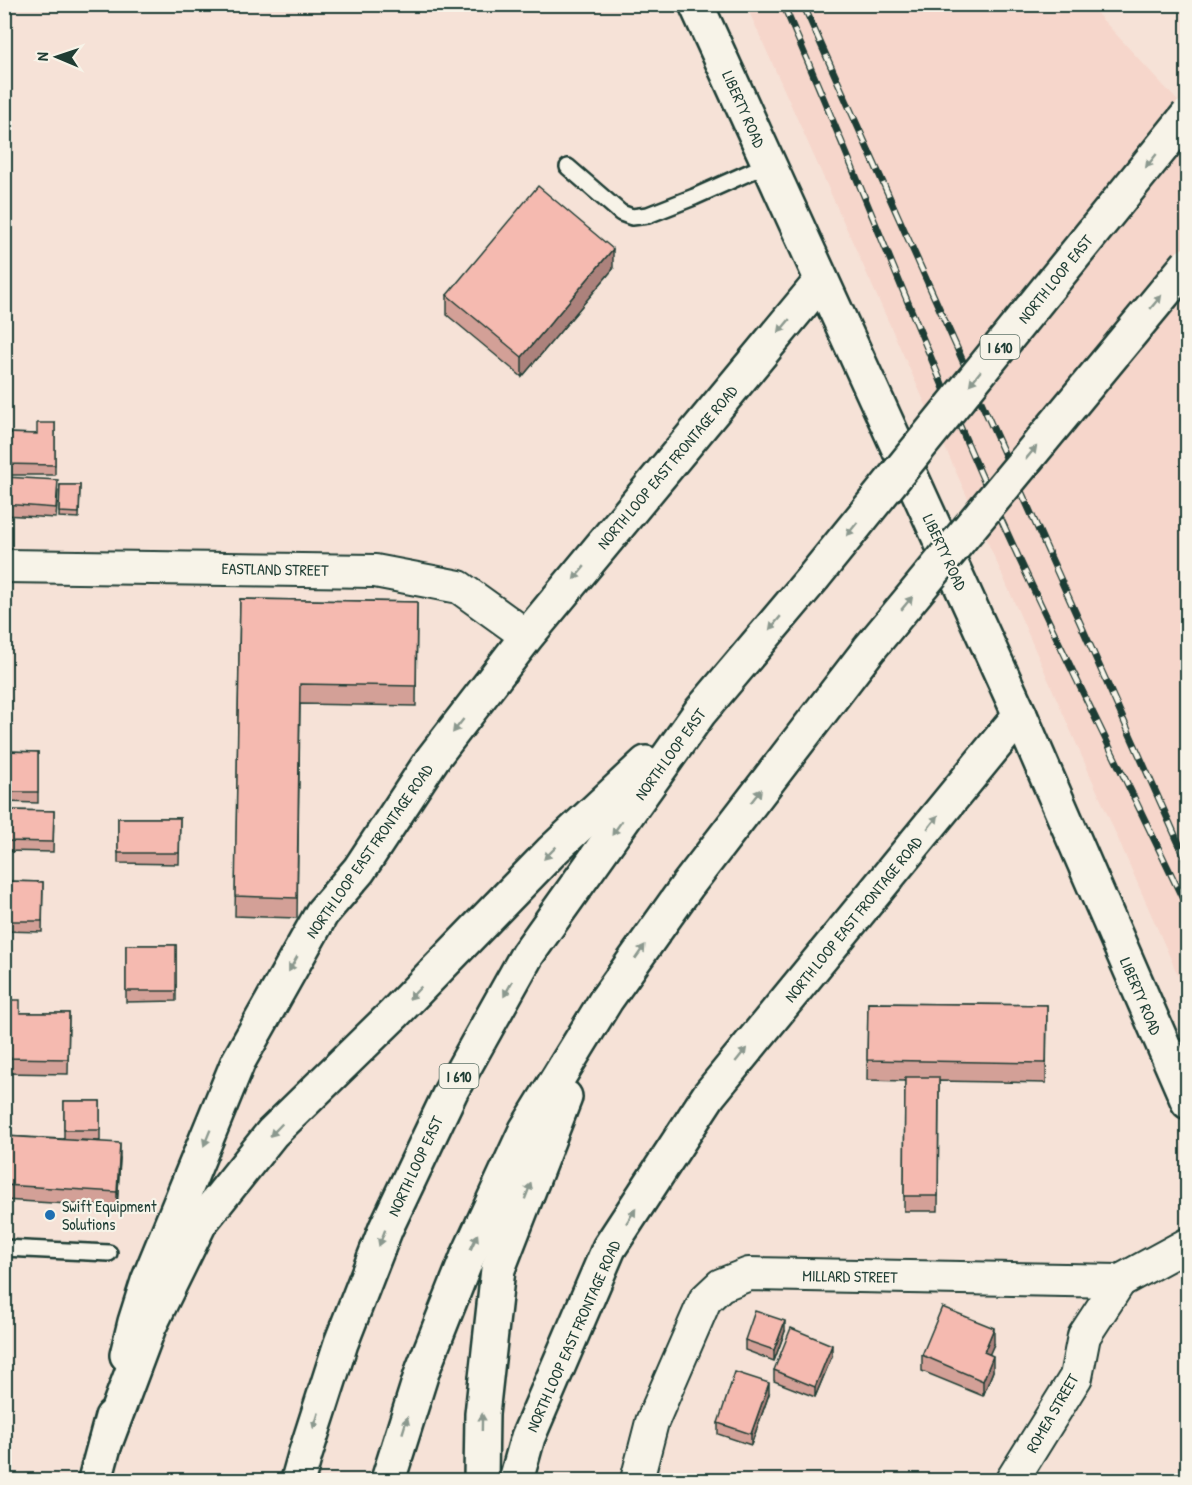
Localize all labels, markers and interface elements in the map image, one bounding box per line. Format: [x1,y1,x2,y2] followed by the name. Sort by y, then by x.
[27,27,87,87] north arrow
[31,51,53,61] text: N
[717,67,771,151] street label: LIBERTY ROAD
[1144,153,1157,169] one-way arrow
[1012,230,1098,328] street label: NORTH LOOP EAST
[1149,294,1162,310] one-way arrow
[778,318,791,333] one-way arrow
[980,335,1020,359] road number: I 610
[969,370,982,385] one-way arrow
[592,380,742,554] street label: NORTH LOOP EAST FRONTAGE ROAD
[1025,445,1037,460] one-way arrow
[918,510,972,594] street label: LIBERTY ROAD
[846,521,859,537] one-way arrow
[221,557,329,581] street label: EASTLAND STREET
[573,565,586,581] one-way arrow
[901,595,914,611] one-way arrow
[769,615,782,630] one-way arrow
[629,703,711,804] street label: NORTH LOOP EAST
[452,718,465,734] one-way arrow
[300,759,438,942] street label: NORTH LOOP EAST FRONTAGE ROAD
[750,788,762,803] one-way arrow
[926,814,938,829] one-way arrow
[612,820,623,836] one-way arrow
[779,831,927,1007] street label: NORTH LOOP EAST FRONTAGE ROAD
[544,846,558,860] one-way arrow
[634,945,646,961] one-way arrow
[1115,954,1167,1038] street label: LIBERTY ROAD
[288,956,299,972] one-way arrow
[503,981,513,998] one-way arrow
[408,986,422,1000] one-way arrow
[735,1047,748,1063] one-way arrow
[440,1064,478,1088] road number: I 610
[382,1112,448,1220] street label: NORTH LOOP EAST
[269,1122,283,1136] one-way arrow
[202,1129,211,1147] one-way arrow
[523,1182,533,1200] one-way arrow
[62,1195,157,1235] place label: Swift Equipment Solutions
[625,1207,636,1224] one-way arrow
[43,1208,57,1222] marker: Swift Equipment Solutions
[377,1229,386,1247] one-way arrow
[469,1233,479,1251] one-way arrow
[521,1236,625,1435] street label: NORTH LOOP EAST FRONTAGE ROAD
[802,1264,898,1288] street label: MILLARD STREET
[1020,1369,1084,1457] street label: ROMEA STREET
[310,1412,320,1430] one-way arrow
[477,1413,487,1432] one-way arrow
[401,1416,411,1434] one-way arrow

